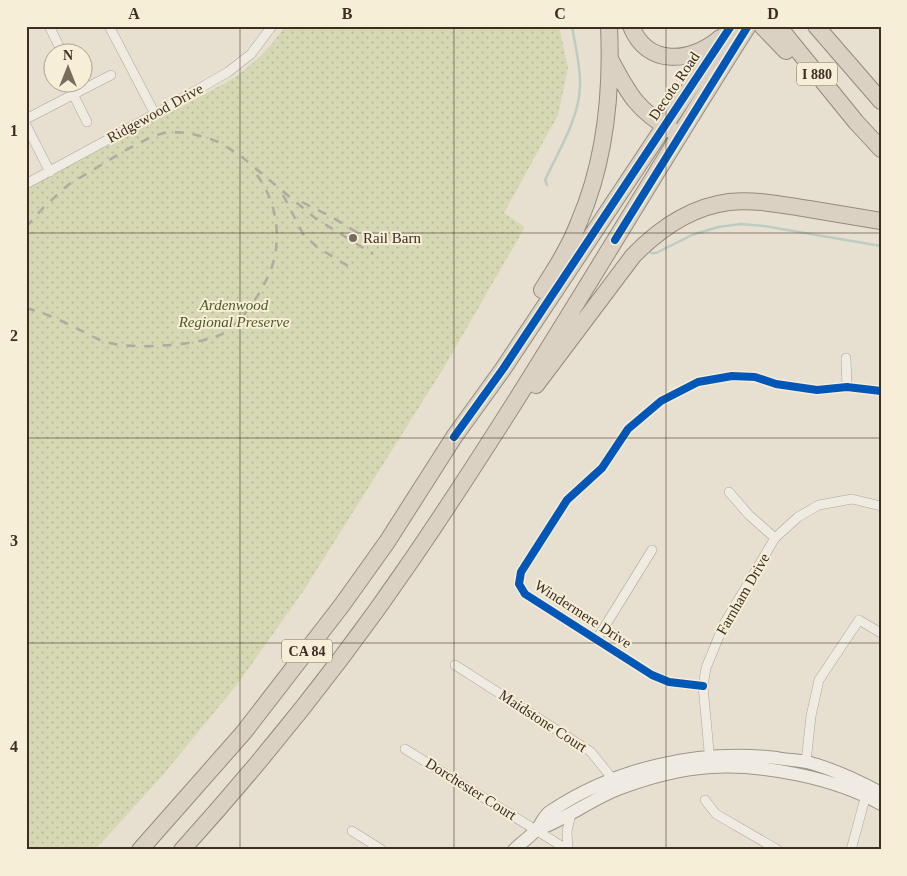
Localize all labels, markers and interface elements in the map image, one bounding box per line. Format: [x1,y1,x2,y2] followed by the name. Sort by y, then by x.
[128,5,140,22] text: A
[342,5,353,22] text: B
[554,5,566,22] text: C
[767,5,779,22] text: D
[42,42,92,92] north arrow
[63,48,73,63] text: N
[645,48,703,123] street label: Decoto Road
[797,62,837,86] road number: I 880
[104,80,206,146] street label: Ridgewood Drive
[10,122,18,139] text: 1
[363,230,421,246] place label: Rail Barn
[347,232,359,244] marker: Rail Barn
[178,297,290,330] park label: Ardenwood Regional Preserve
[10,327,18,344] text: 2
[10,532,18,549] text: 3
[713,550,773,638] street label: Farnham Drive
[532,577,635,651] street label: Windermere Drive
[282,640,332,662] road number: CA 84
[496,687,591,756] street label: Maidstone Court
[10,738,18,755] text: 4
[423,755,520,824] street label: Dorchester Court

